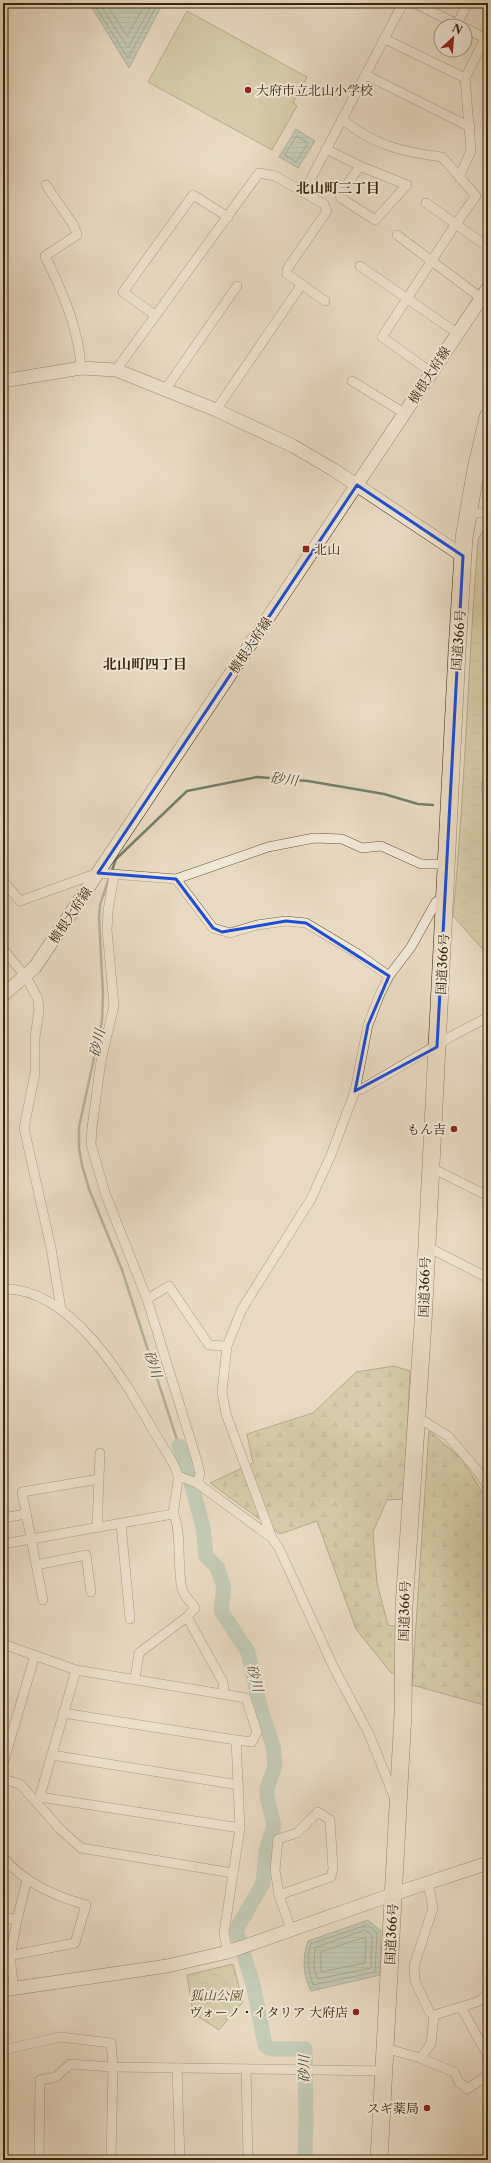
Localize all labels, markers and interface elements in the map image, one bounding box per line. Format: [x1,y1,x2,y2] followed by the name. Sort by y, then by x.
[433,18,473,58] north arrow
[450,21,465,38] text: N
[256,82,373,98] place label: 大府市立北山小学校
[243,85,253,95] marker: 大府市立北山小学校
[296,179,380,197] district label: 北山町三丁目
[405,343,453,407] street label: 横根大府線
[314,541,340,557] place label: 北山
[301,544,311,554] marker: 北山
[448,609,468,671] street label: 国道366号
[225,614,275,676] street label: 横根大府線
[103,655,187,673] district label: 北山町四丁目
[269,768,301,790] water label: 砂川
[45,884,95,946] street label: 横根大府線
[432,933,452,995] street label: 国道366号
[85,1025,109,1059] water label: 砂川
[407,1121,446,1137] place label: もん吉
[449,1124,459,1134] marker: もん吉
[415,1256,433,1318] street label: 国道366号
[140,1348,167,1382] water label: 砂川
[395,1580,413,1642] street label: 国道366号
[243,1662,268,1696] water label: 砂川
[381,1903,401,1965] street label: 国道366号
[190,1987,244,2003] park label: 狐山公園
[189,2004,348,2020] place label: ヴォーノ・イタリア 大府店
[351,2007,361,2017] marker: ヴォーノ・イタリア 大府店
[295,2053,313,2083] water label: 砂川
[367,2100,419,2116] place label: スギ薬局
[422,2103,432,2113] marker: スギ薬局

